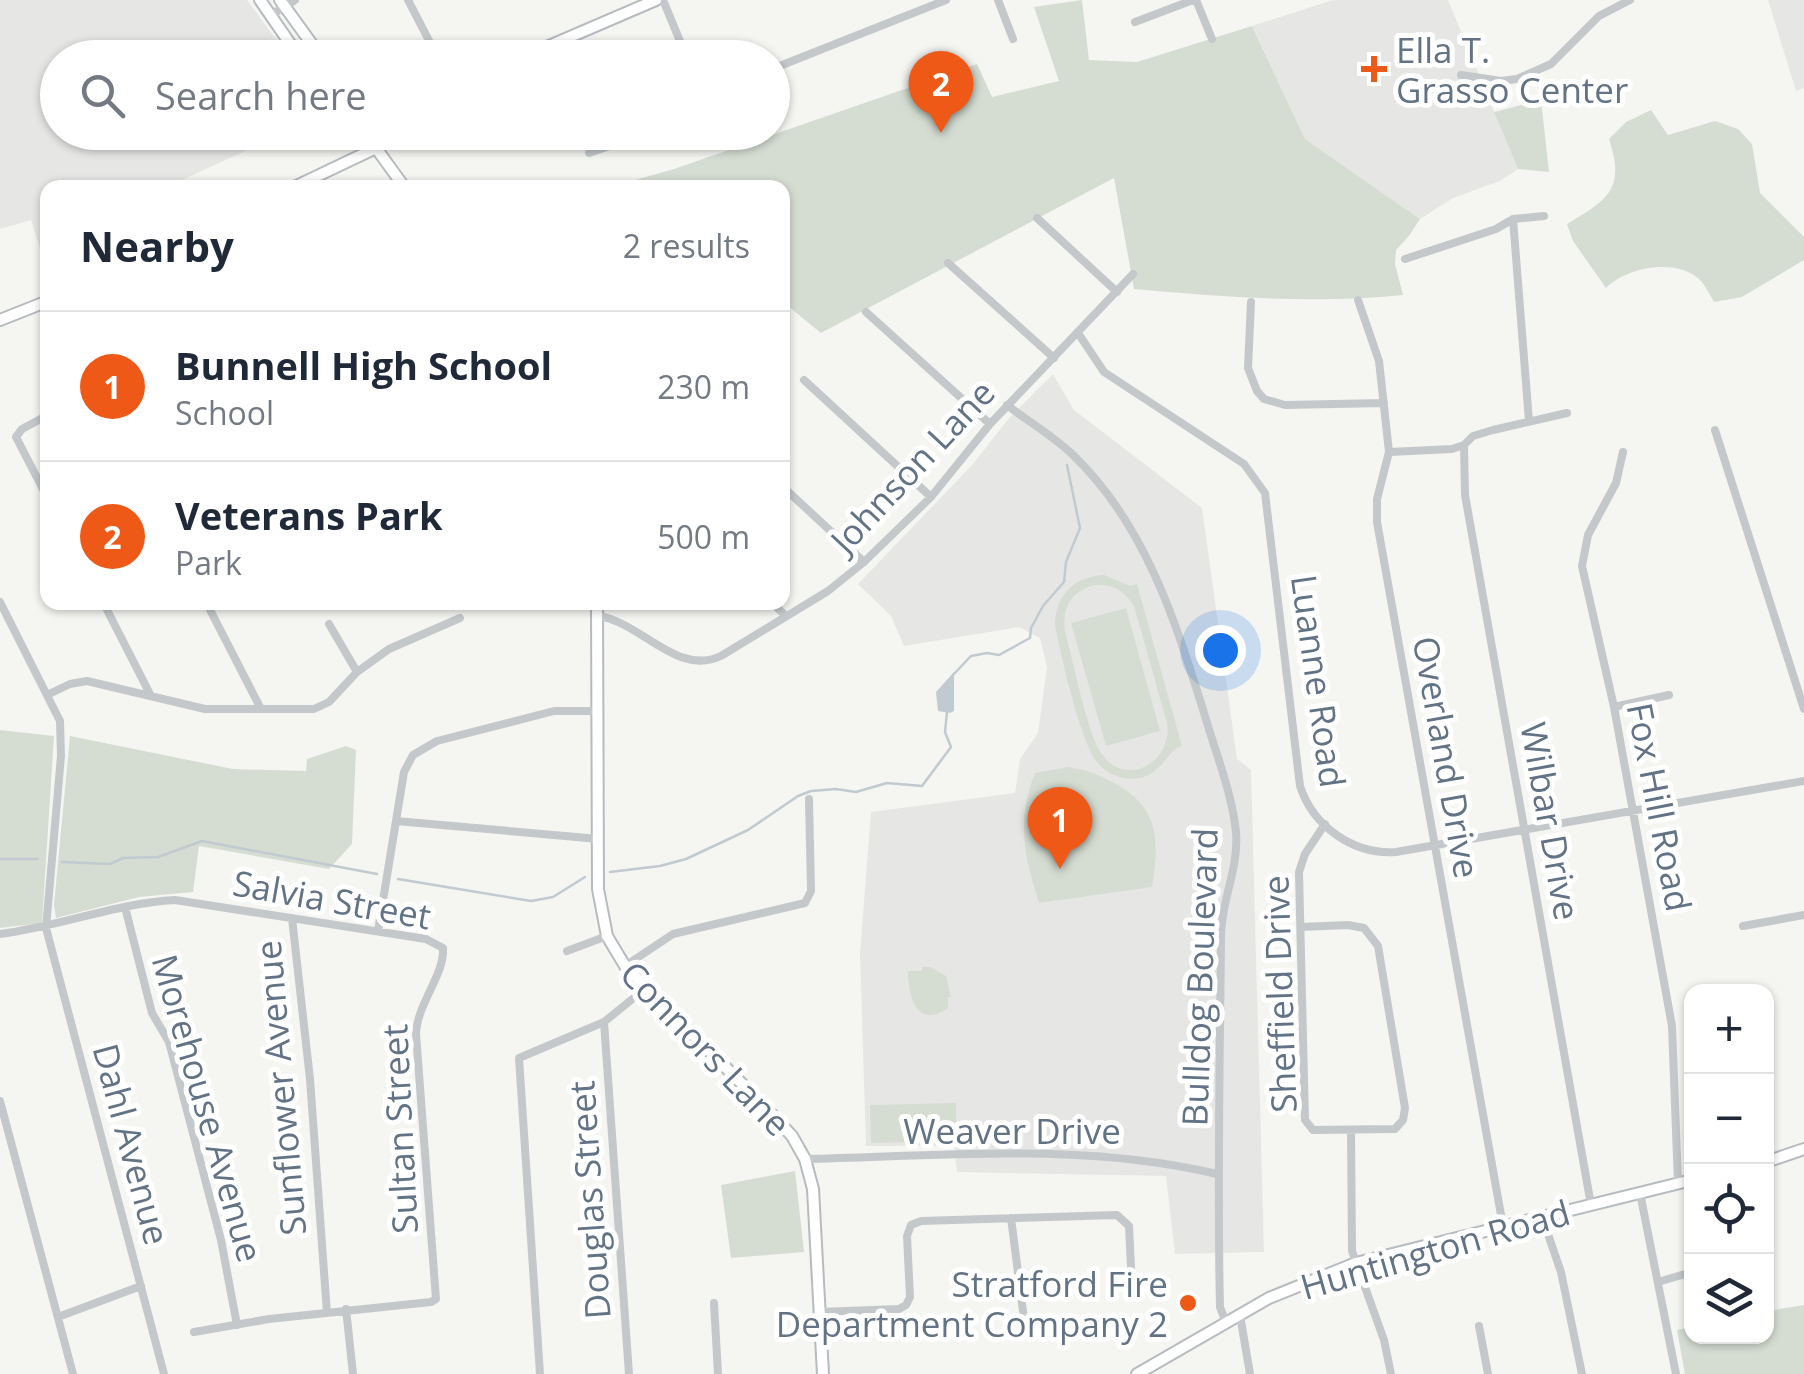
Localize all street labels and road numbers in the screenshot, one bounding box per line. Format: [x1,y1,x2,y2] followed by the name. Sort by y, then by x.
[818,369,1004,565] street label: Johnson Lane
[1281,572,1357,790] street label: Luanne Road
[1403,632,1491,882] street label: Overland Drive
[1617,699,1703,915] street label: Fox Hill Road
[1510,718,1592,924] street label: Wilbar Drive
[1170,827,1228,1127] street label: Bulldog Boulevard
[229,858,435,940] street label: Salvia Street
[1251,875,1307,1113] street label: Sheffield Drive
[244,939,316,1237] street label: Sunflower Avenue
[142,949,274,1267] street label: Morehouse Avenue
[611,950,801,1146] street label: Connors Lane
[370,1023,428,1235] street label: Sultan Street
[83,1038,181,1250] street label: Dahl Avenue
[557,1079,621,1321] street label: Douglas Street
[903,1107,1121,1154] street label: Weaver Drive
[1295,1188,1575,1310] street label: Huntington Road

